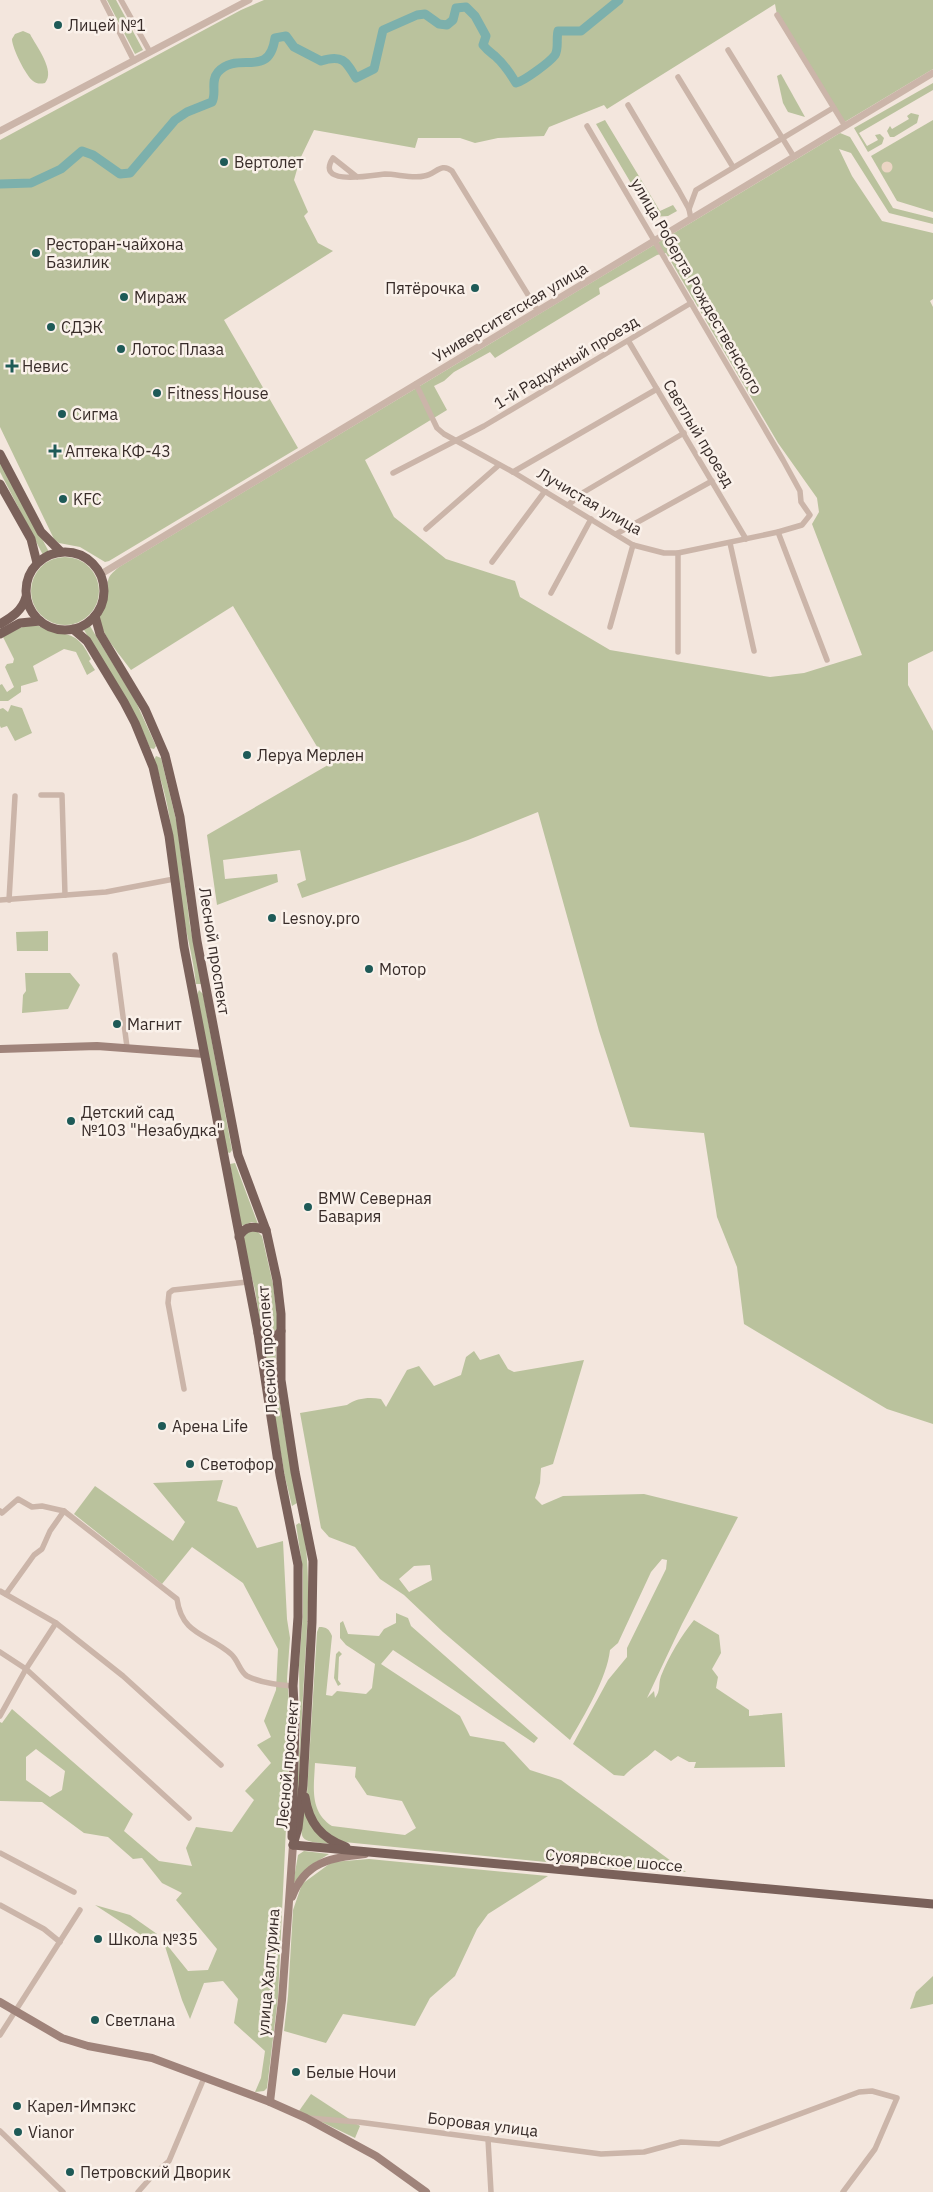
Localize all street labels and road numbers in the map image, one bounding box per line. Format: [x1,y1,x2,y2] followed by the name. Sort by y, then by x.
[627,174,767,398] street label: улица Роберта Рождественского
[429,258,592,366] street label: Университетская улица
[490,311,642,413] street label: 1-й Радужный проезд
[659,375,739,491] street label: Светлый проезд
[534,463,646,539] street label: Лучистая улица
[195,886,235,1017] street label: Лесной проспект
[252,1284,281,1415] street label: Лесной проспект
[271,1698,303,1829] street label: Лесной проспект
[544,1844,684,1876] street label: Суоярвское шоссе
[252,1907,284,2037] street label: улица Халтурина
[426,2107,540,2141] street label: Боровая улица

